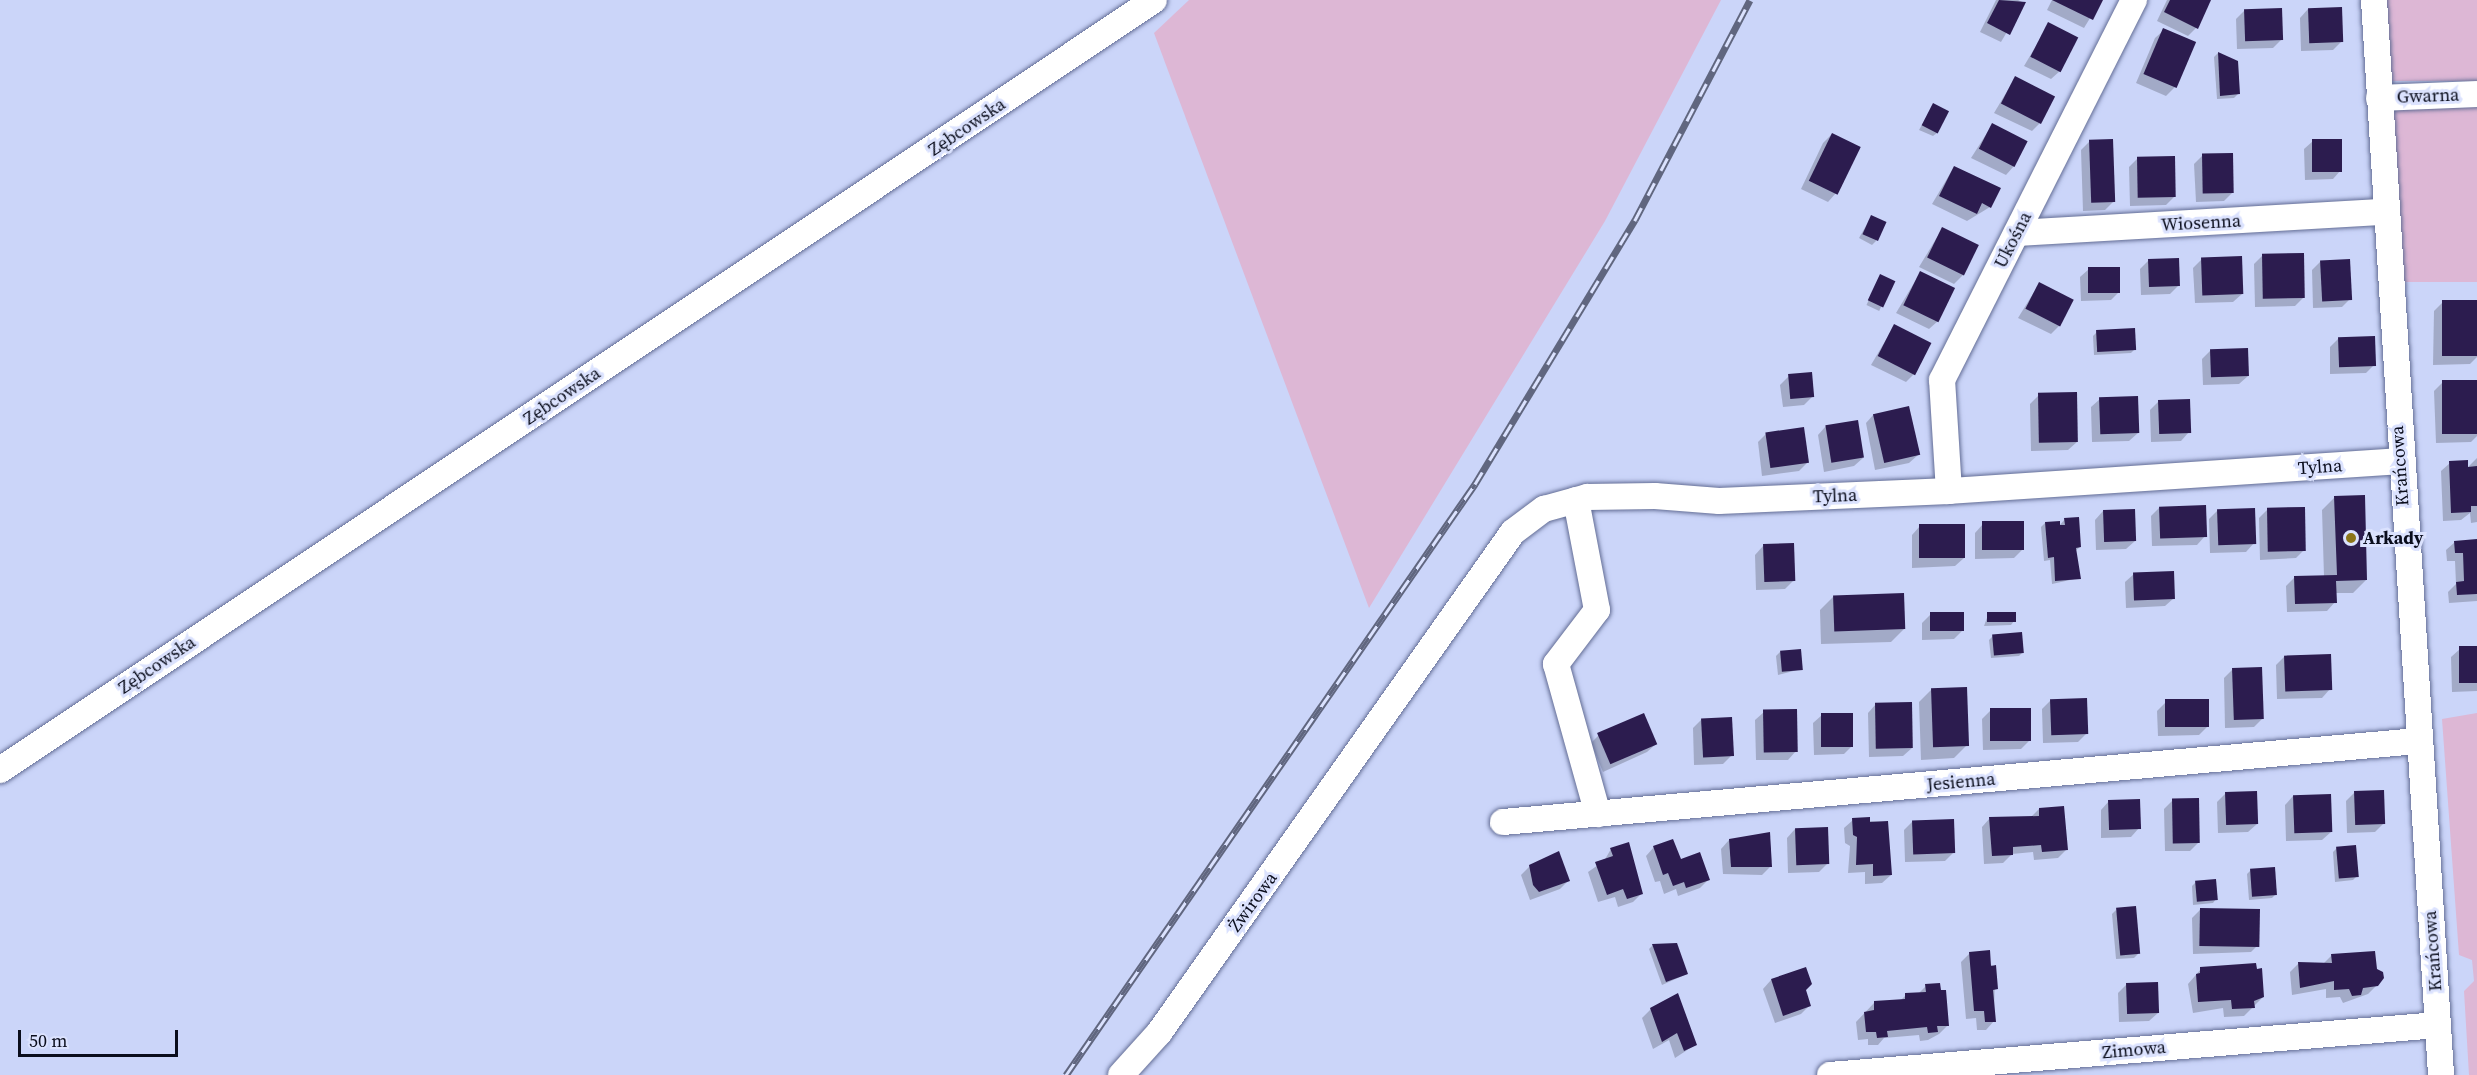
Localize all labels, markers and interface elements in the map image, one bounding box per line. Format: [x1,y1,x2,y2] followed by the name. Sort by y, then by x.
[2396,84,2460,108] street label: Gwarna
[924,93,1010,161] street label: Zębcowska
[1990,208,2036,272] street label: Ukośna
[2160,210,2242,236] street label: Wiosenna
[519,362,605,430] street label: Zębcowska
[2386,425,2414,507] street label: Krańcowa
[2297,455,2343,479] street label: Tylna
[1812,484,1858,508] street label: Tylna
[2363,527,2423,549] place label: Arkady
[2344,531,2358,545] marker: Arkady
[114,631,200,699] street label: Zębcowska
[1926,768,1996,796] street label: Jesienna
[1224,868,1282,936] street label: Żwirowa
[2419,910,2447,992] street label: Krańcowa
[21,1018,182,1056] scale bar
[29,1028,67,1053] text: 50 m
[2101,1036,2167,1064] street label: Zimowa

